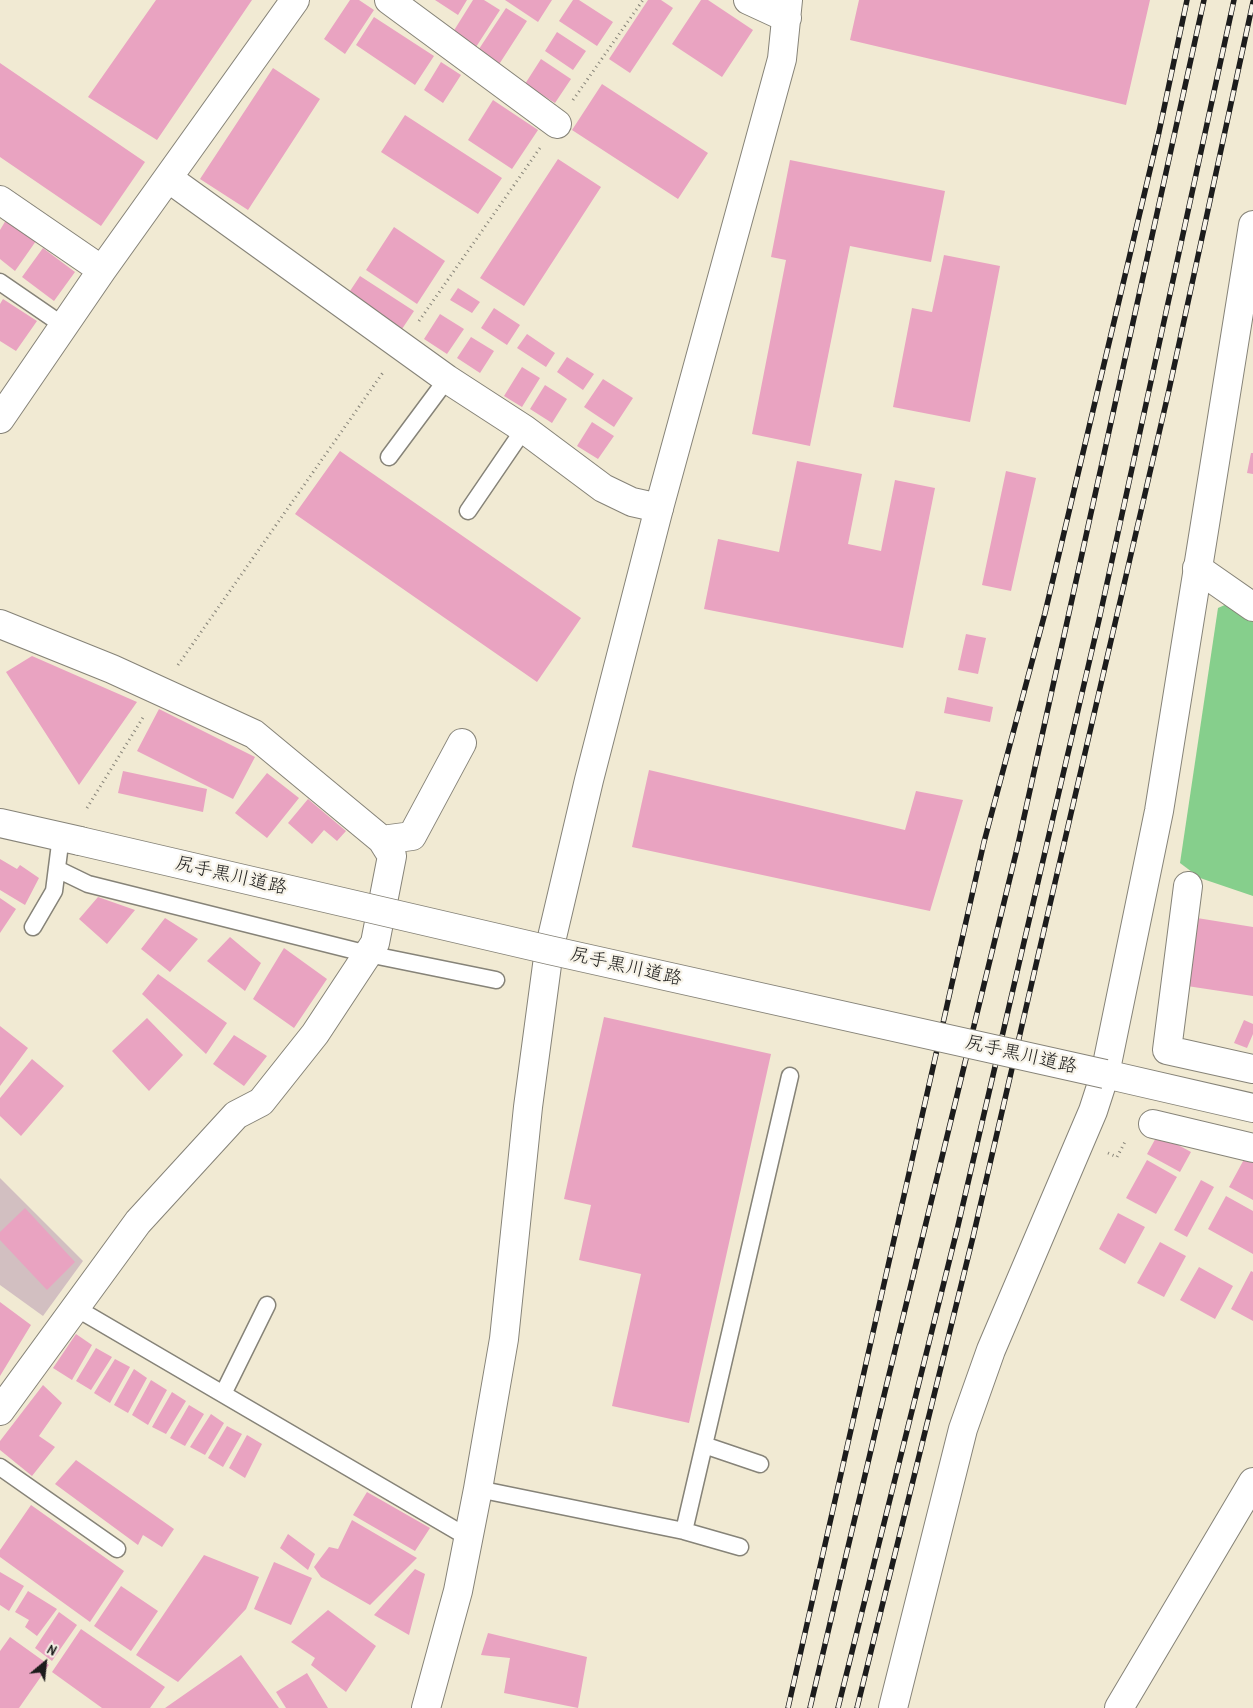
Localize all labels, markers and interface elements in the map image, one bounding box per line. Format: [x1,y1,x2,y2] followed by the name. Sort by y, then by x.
[173,852,289,900] street label: 尻手黒川道路
[568,943,684,991] street label: 尻手黒川道路
[963,1031,1079,1079] street label: 尻手黒川道路
[20,1638,70,1688] north arrow
[45,1639,60,1659] text: N

